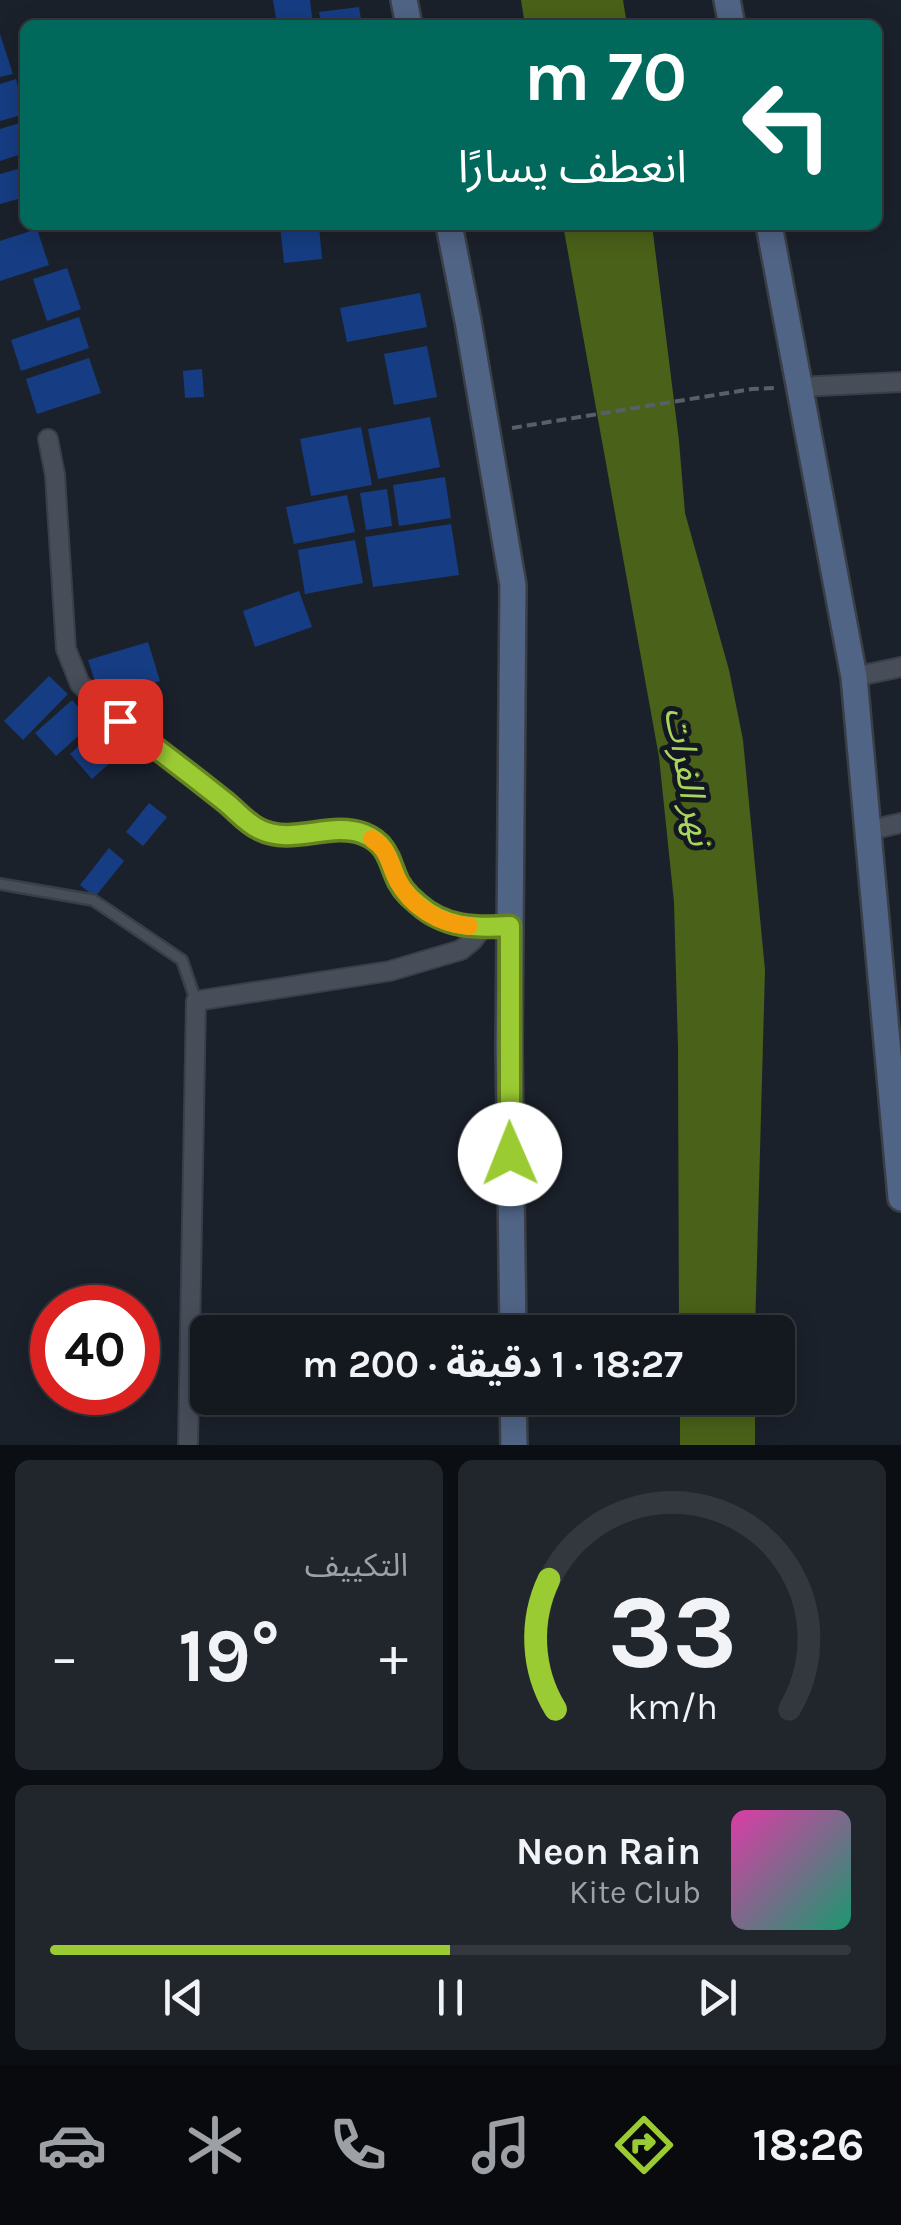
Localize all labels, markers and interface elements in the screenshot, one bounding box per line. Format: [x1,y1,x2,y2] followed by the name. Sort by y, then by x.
[524,36,687,118] text: 70 m
[722,60,852,190] icon: left
[458,141,687,193] text: انعطف يسارًا
[78,679,163,764] pin
[93,694,148,749] icon: arrive
[656,704,721,851] water label: نهر الفرات
[458,1102,562,1206] position arrow
[30,1285,160,1415] speed limit sign: 40
[302,1342,683,1387] text: 18:27 · 1 دقيقة · 200 m
[305,1547,408,1584] text: التكييف
[607,1572,737,1693] text: 33
[178,1612,280,1700] text: 19°
[50,1625,79,1689] text: −
[379,1625,408,1689] text: +
[627,1686,717,1728] text: km/h
[516,1829,701,1874] text: Neon Rain
[569,1874,701,1911] text: Kite Club
[156,1970,211,2025] icon: previous
[423,1970,478,2025] icon: pause
[690,1970,745,2025] icon: next
[37,2110,107,2180] icon: car
[180,2110,250,2180] icon: climate
[323,2110,393,2180] icon: phone
[466,2110,536,2180] icon: music
[609,2110,679,2180] icon: directions
[753,2119,864,2171] text: 18:26

